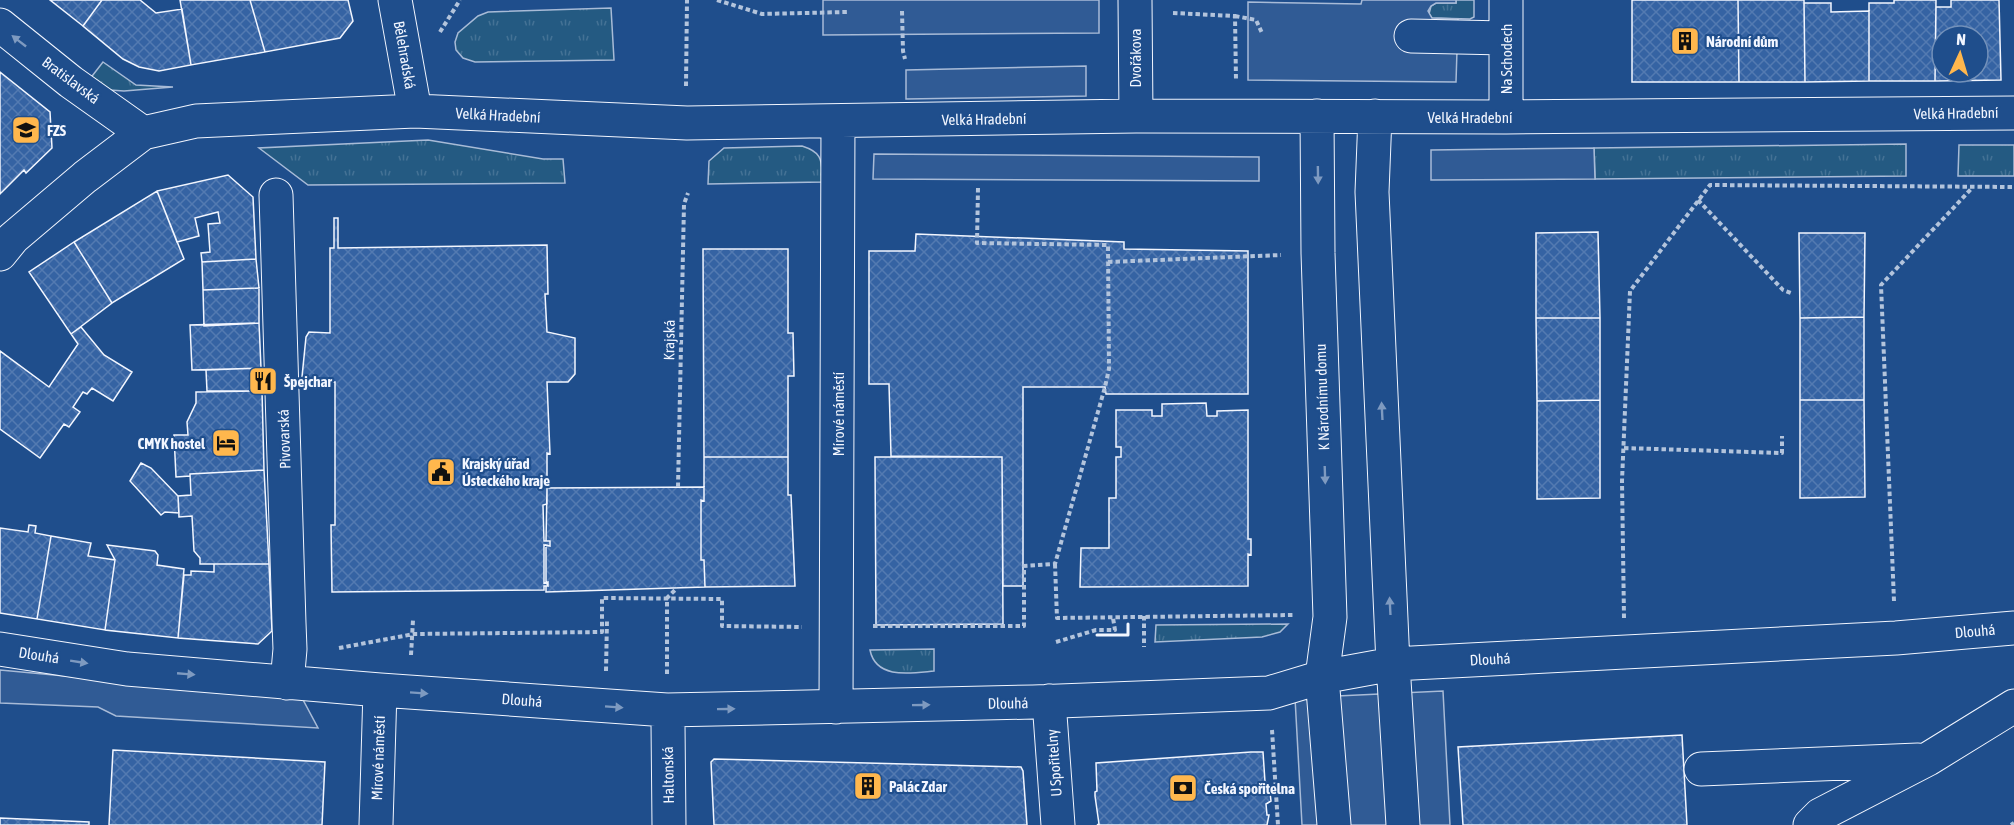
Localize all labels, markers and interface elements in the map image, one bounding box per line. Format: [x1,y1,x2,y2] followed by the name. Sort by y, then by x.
[391,20,419,90] street label: Bělehradská
[1498,24,1515,94] street label: Na Schodech
[1930,24,1990,84] north arrow
[1669,25,1701,57] building icon: Národní dům
[1127,29,1144,87] street label: Dvořákova
[1956,30,1966,48] text: N
[1706,33,1779,50] place label: Národní dům
[11,34,27,47] one-way arrow
[39,53,103,107] street label: Bratislavská
[455,104,541,126] street label: Velká Hradební
[1913,104,1999,122] street label: Velká Hradební
[1428,109,1513,126] street label: Velká Hradební
[941,110,1027,128] street label: Velká Hradební
[10,114,42,146] school or university icon: FZS
[47,122,67,139] place label: FZS
[1314,165,1323,184] one-way arrow
[660,319,678,361] street label: Krajská
[1312,343,1332,451] street label: K Národnímu domu
[247,365,279,397] restaurant icon: Špejchar
[830,371,847,456] street label: Mírové náměstí
[284,373,332,390] place label: Špejchar
[1377,402,1386,421] one-way arrow
[274,409,294,469] street label: Pivovarská
[210,427,242,459] hotel icon: CMYK hostel
[138,435,206,452] place label: CMYK hostel
[462,455,550,489] place label: Krajský úřad Ústeckého kraje
[425,456,457,488] public building icon: Krajský úřad Ústeckého kraje
[1320,465,1329,484] one-way arrow
[1386,596,1395,615] one-way arrow
[1954,621,1996,641] street label: Dlouhá
[18,643,60,667] street label: Dlouhá
[1469,649,1511,669] street label: Dlouhá
[69,657,88,666] one-way arrow
[176,670,195,679] one-way arrow
[410,688,429,698] one-way arrow
[501,690,543,710] street label: Dlouhá
[987,694,1029,712] street label: Dlouhá
[911,700,930,710] one-way arrow
[604,702,623,711] one-way arrow
[716,704,735,714] one-way arrow
[368,715,388,801] street label: Mírové náměstí
[1043,729,1065,797] street label: U Spořitelny
[659,746,677,804] street label: Haltonská
[852,770,884,802] building icon: Palác Zdar
[1167,772,1199,804] bank icon: Česká spořitelna
[889,778,947,795] place label: Palác Zdar
[1204,780,1295,797] place label: Česká spořitelna

